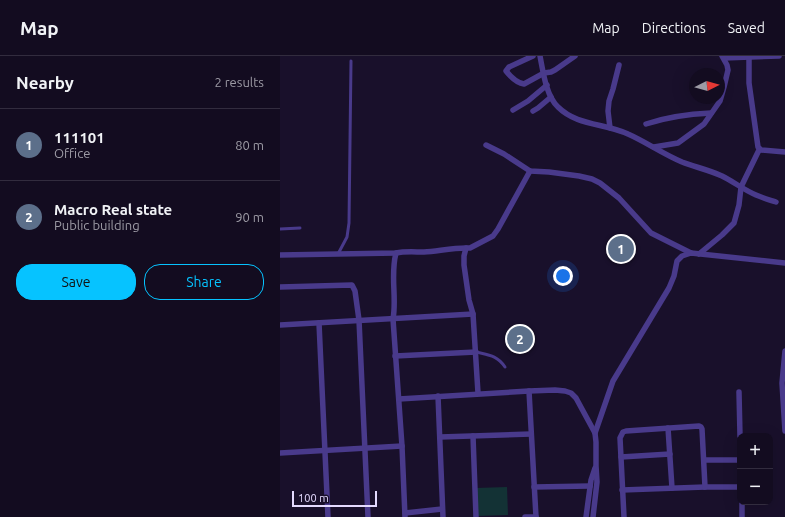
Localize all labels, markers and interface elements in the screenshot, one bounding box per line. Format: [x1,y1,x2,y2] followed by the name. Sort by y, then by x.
[20,17,59,39] text: Map
[592,20,620,36] text: Map
[642,20,706,36] text: Directions
[728,20,765,36] text: Saved
[689,68,725,104] north arrow
[16,73,74,92] text: Nearby
[214,75,264,89] text: 2 results
[54,129,105,146] text: 111101
[25,138,33,152] text: 1
[235,138,264,152] text: 80 m
[54,146,90,160] text: Office
[54,201,172,218] text: Macro Real state
[25,210,33,224] text: 2
[235,210,264,224] text: 90 m
[54,218,140,232] text: Public building
[608,234,634,264] pin: 1
[16,264,136,300] button: Save
[144,264,264,300] button: Share
[553,266,573,286] your location
[507,324,533,354] pin: 2
[737,433,773,505] map controls
[737,433,773,469] button: +
[737,469,773,505] button: −
[292,489,377,508] scale bar
[298,492,329,504] text: 100 m

